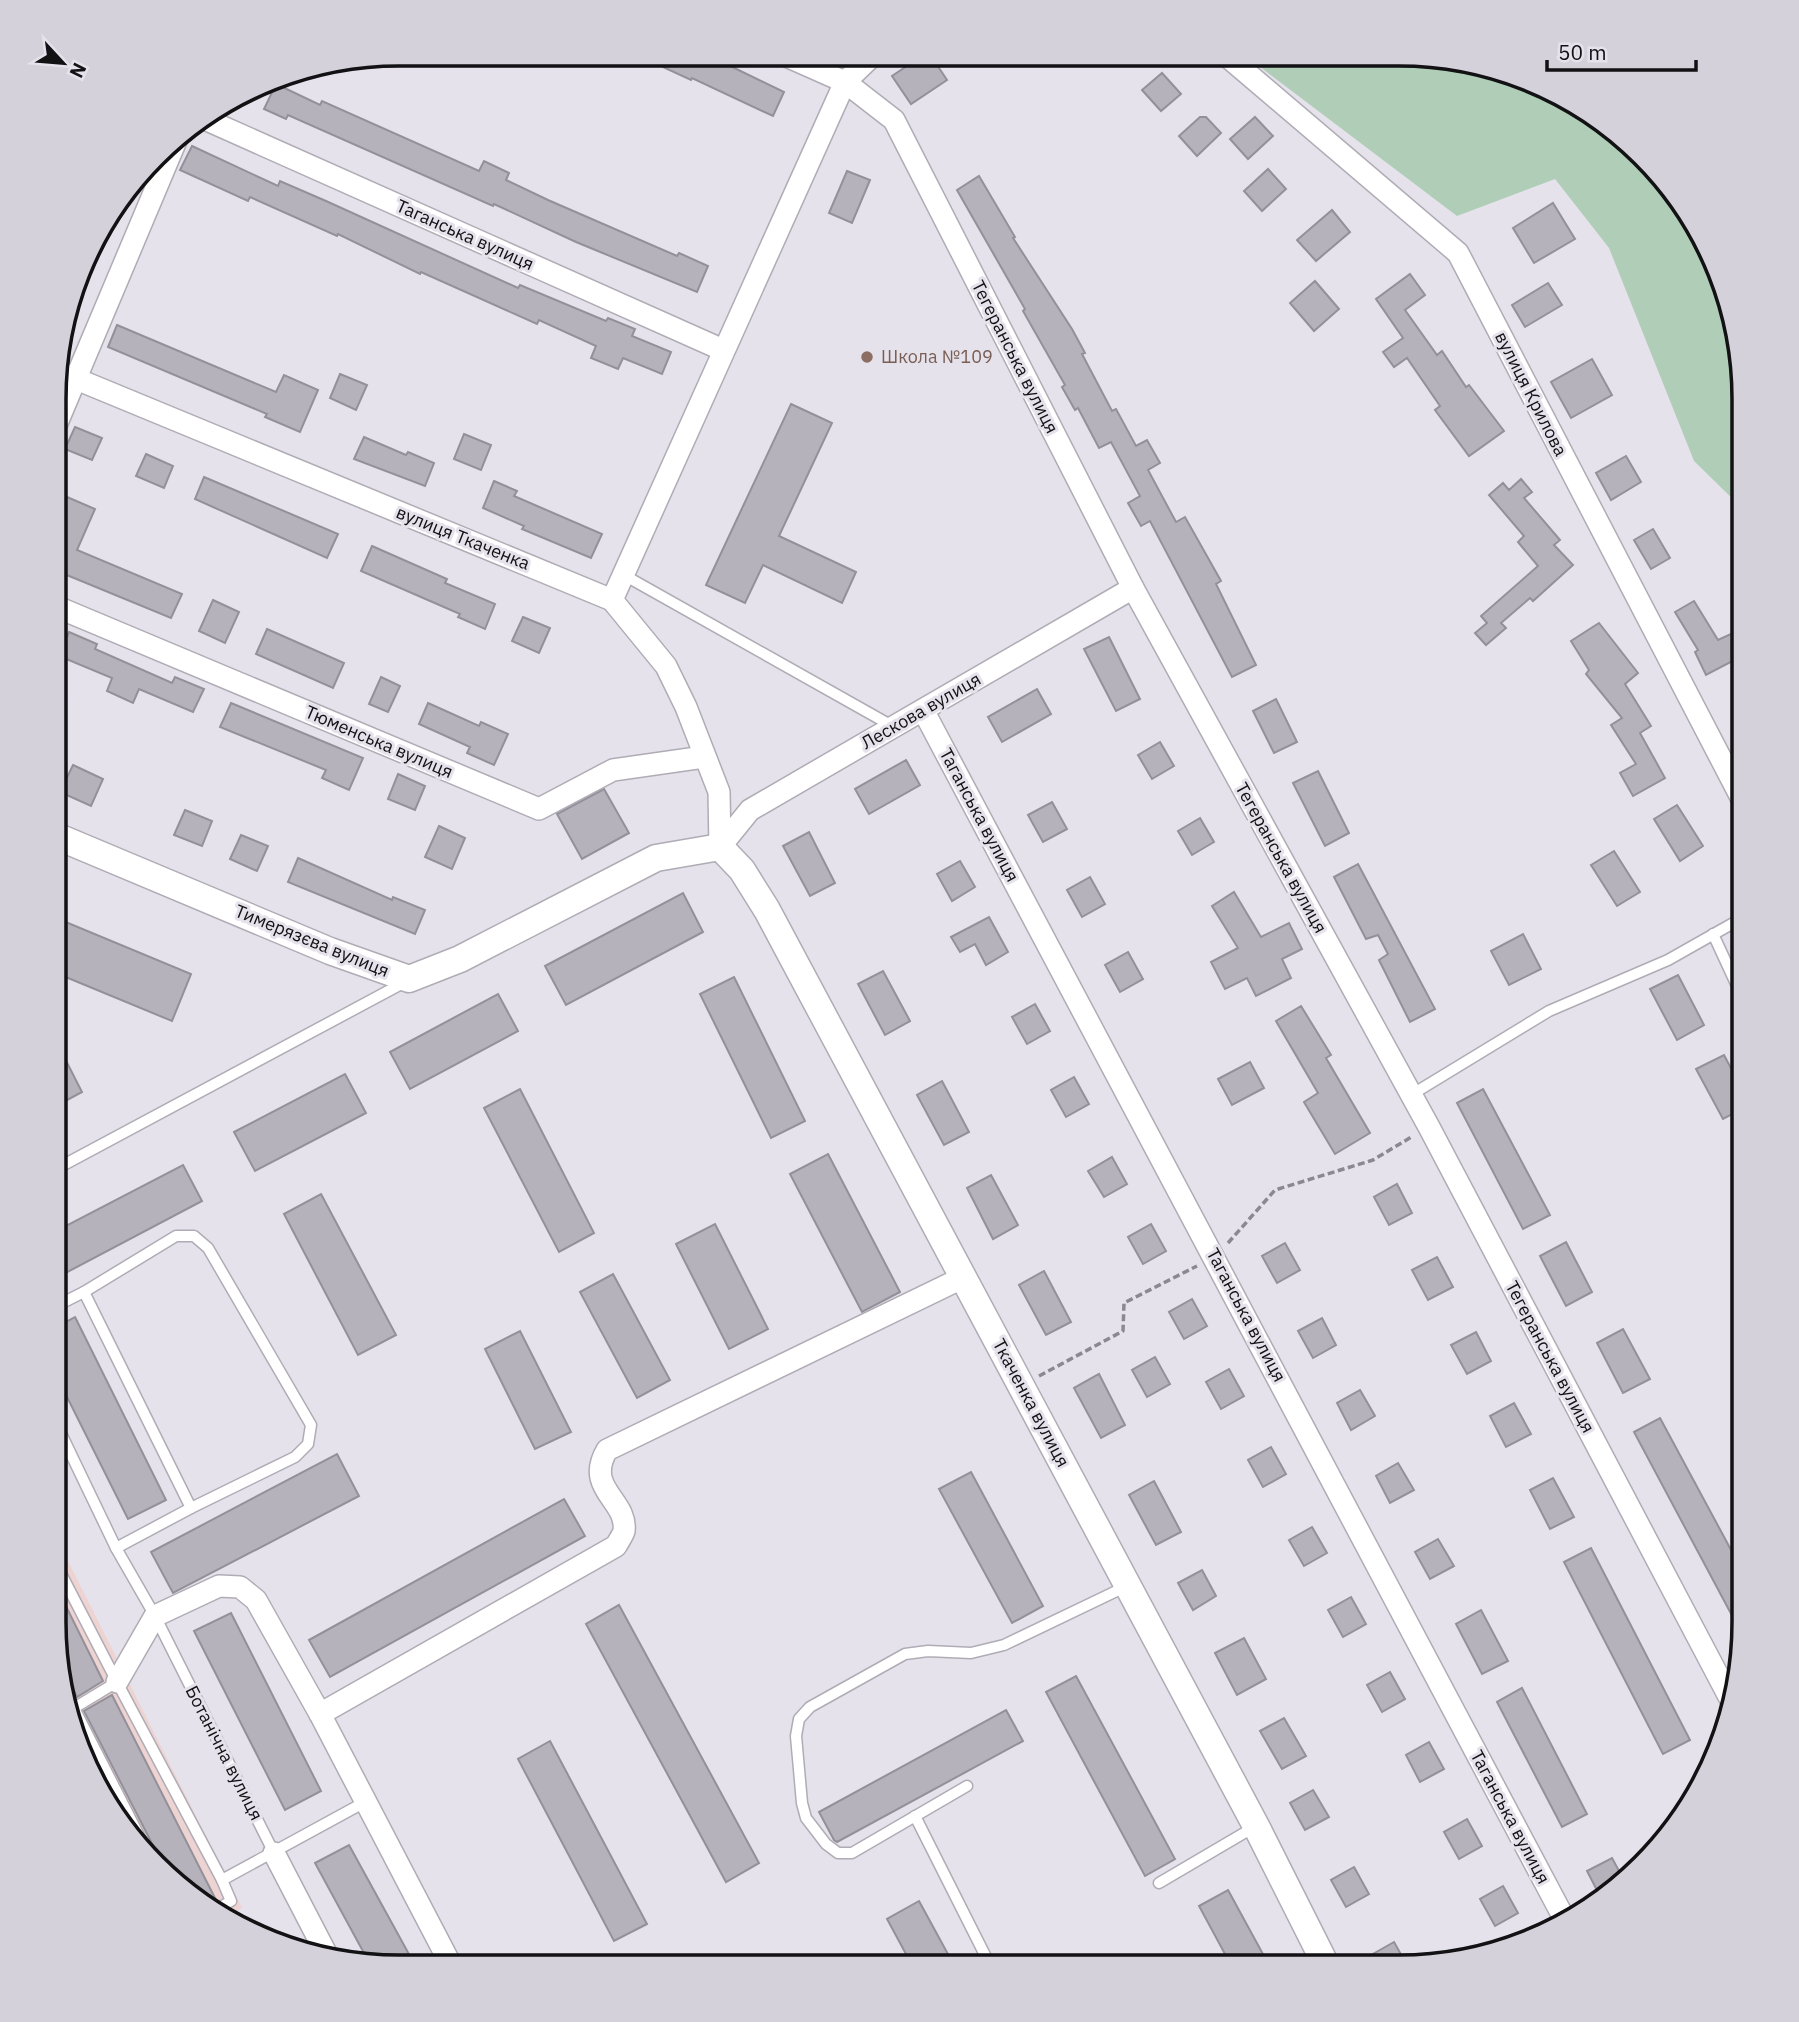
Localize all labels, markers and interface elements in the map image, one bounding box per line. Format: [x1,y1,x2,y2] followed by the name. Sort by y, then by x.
[28,28,98,98] north arrow
[1547,28,1696,72] scale bar
[1558,38,1607,66] text: 50 m
[64,59,92,82] text: N
[393,194,538,275] street label: Таганська вулиця
[967,276,1064,437] street label: Тегеранська вулиця
[1490,328,1573,460] street label: вулиця Крилова
[881,345,993,368] place label: Школа №109
[859,349,875,365] marker: Школа №109
[393,500,534,575] street label: вулиця Ткаченка
[857,667,985,754] street label: Лескова вулиця
[302,700,457,783] street label: Тюменська вулиця
[935,744,1024,886] street label: Таганська вулиця
[1230,778,1332,937] street label: Тегеранська вулиця
[232,899,393,982] street label: Тимерязєва вулиця
[1202,1244,1291,1386] street label: Таганська вулиця
[1501,1277,1600,1437] street label: Тегеранська вулиця
[988,1335,1075,1471] street label: Ткаченка вулиця
[181,1682,268,1824] street label: Ботанічна вулиця
[1466,1746,1555,1888] street label: Таганська вулиця

